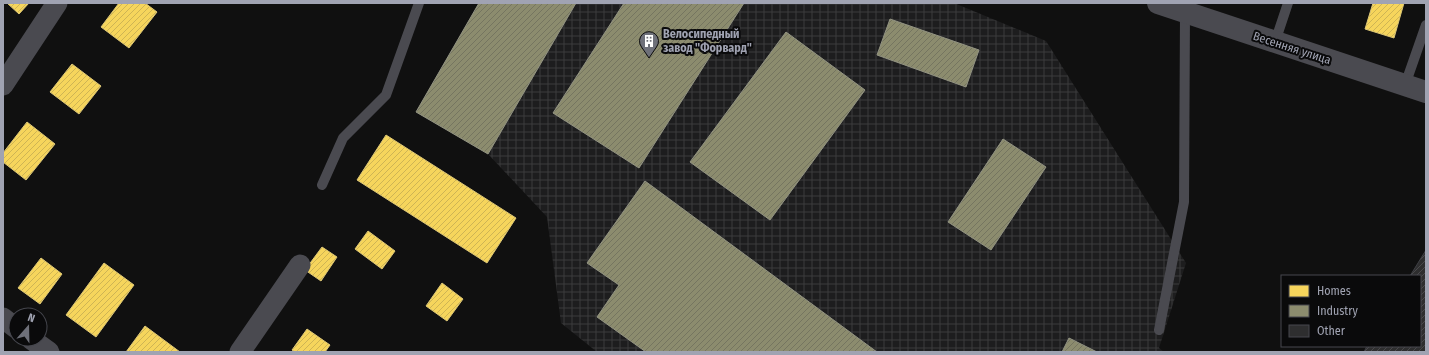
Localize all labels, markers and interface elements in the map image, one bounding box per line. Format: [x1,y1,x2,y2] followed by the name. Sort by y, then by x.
[663,27,752,55] place label: Велосипедный завод "Форвард"
[1251,29,1333,67] street label: Весенняя улица
[638,30,660,58] building icon: Велосипедный завод "Форвард"
[1281,275,1421,347] legend
[1317,284,1351,298] text: Homes
[1317,304,1358,318] text: Industry
[8,307,48,347] north arrow
[26,311,37,325] text: N
[1317,324,1346,338] text: Other

